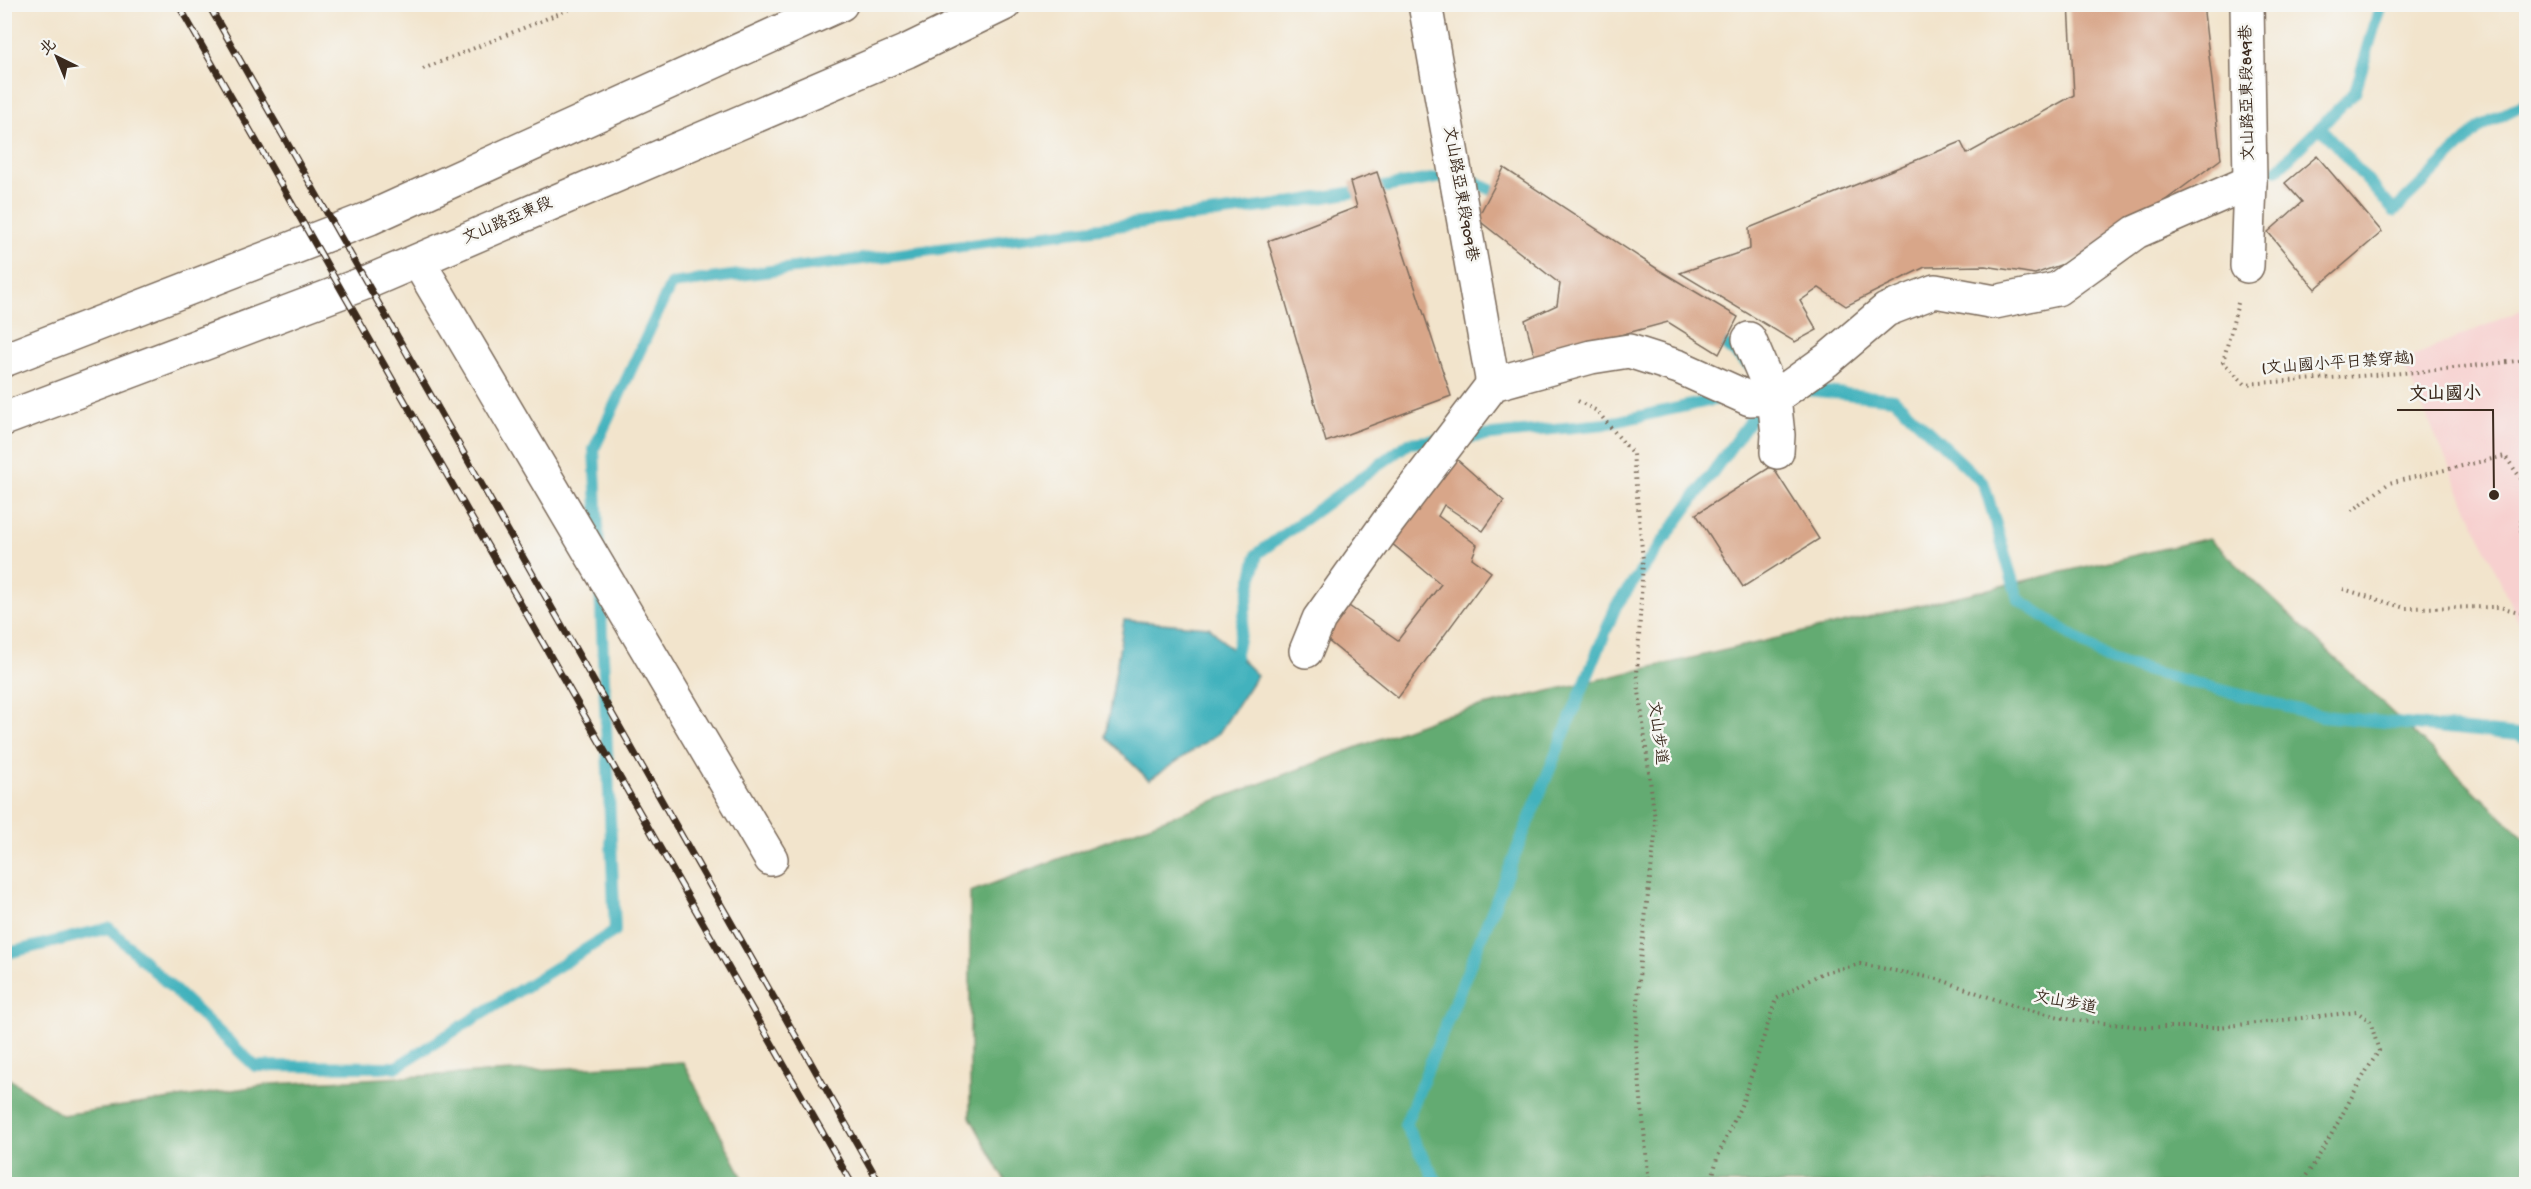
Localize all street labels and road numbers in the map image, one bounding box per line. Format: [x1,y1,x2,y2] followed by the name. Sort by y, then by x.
[2236,25,2260,161] street label: 文山路亞東段849巷
[1438,124,1482,263] street label: 文山路亞東段909巷
[459,193,556,250] street label: 文山路亞東段
[2261,348,2415,380] street label: (文山國小平日禁穿越)
[1643,700,1671,766] street label: 文山步道
[2032,987,2099,1019] street label: 文山步道

